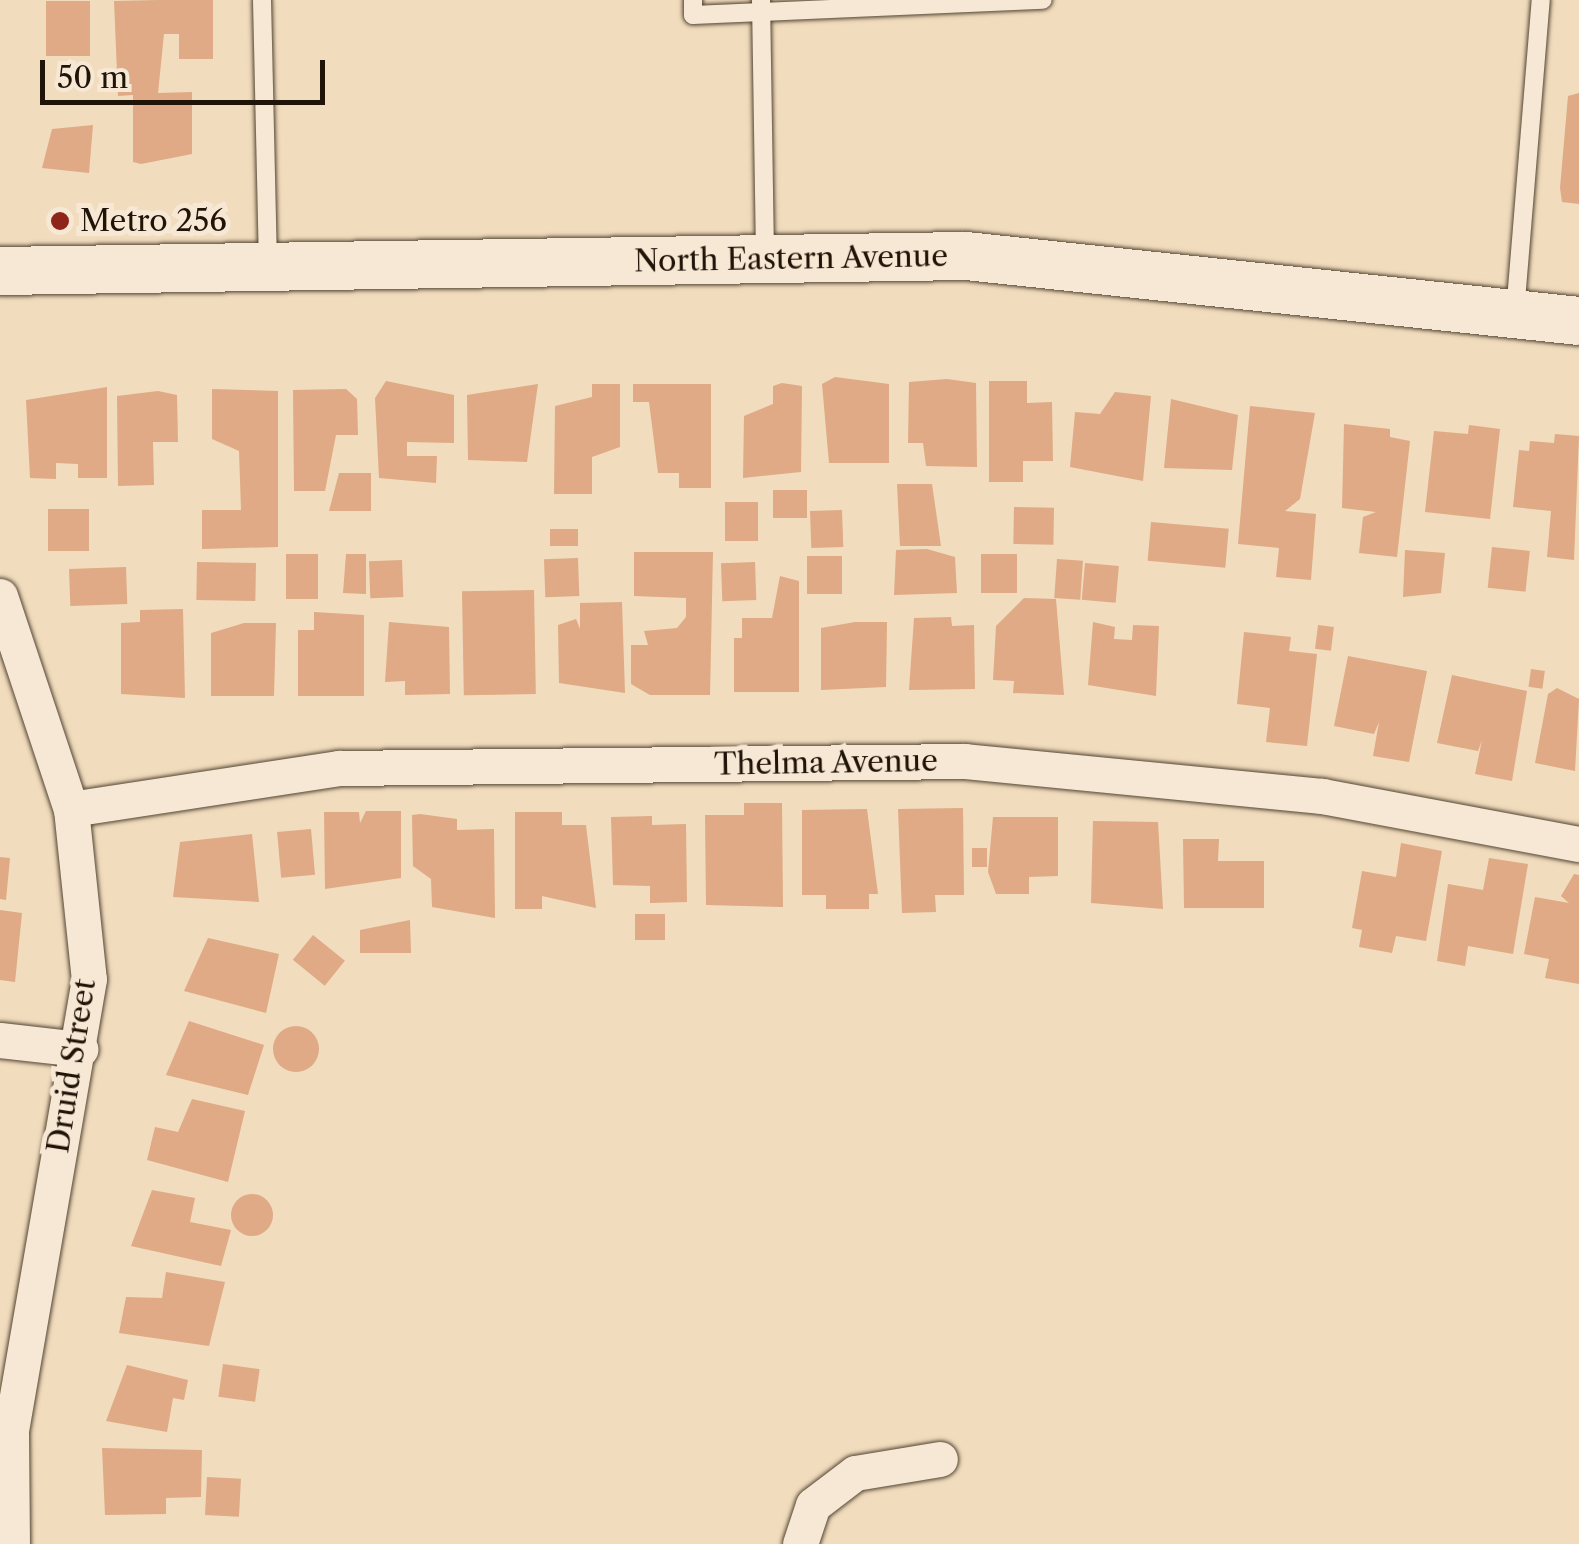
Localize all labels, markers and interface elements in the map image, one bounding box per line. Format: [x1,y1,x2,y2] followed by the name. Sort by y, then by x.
[45,40,330,102] scale bar
[57,59,128,96] text: 50 m
[80,203,227,239] place label: Metro 256
[49,210,71,232] marker: Metro 256
[633,238,949,280] street label: North Eastern Avenue
[713,743,939,783] street label: Thelma Avenue
[40,976,104,1156] street label: Druid Street

